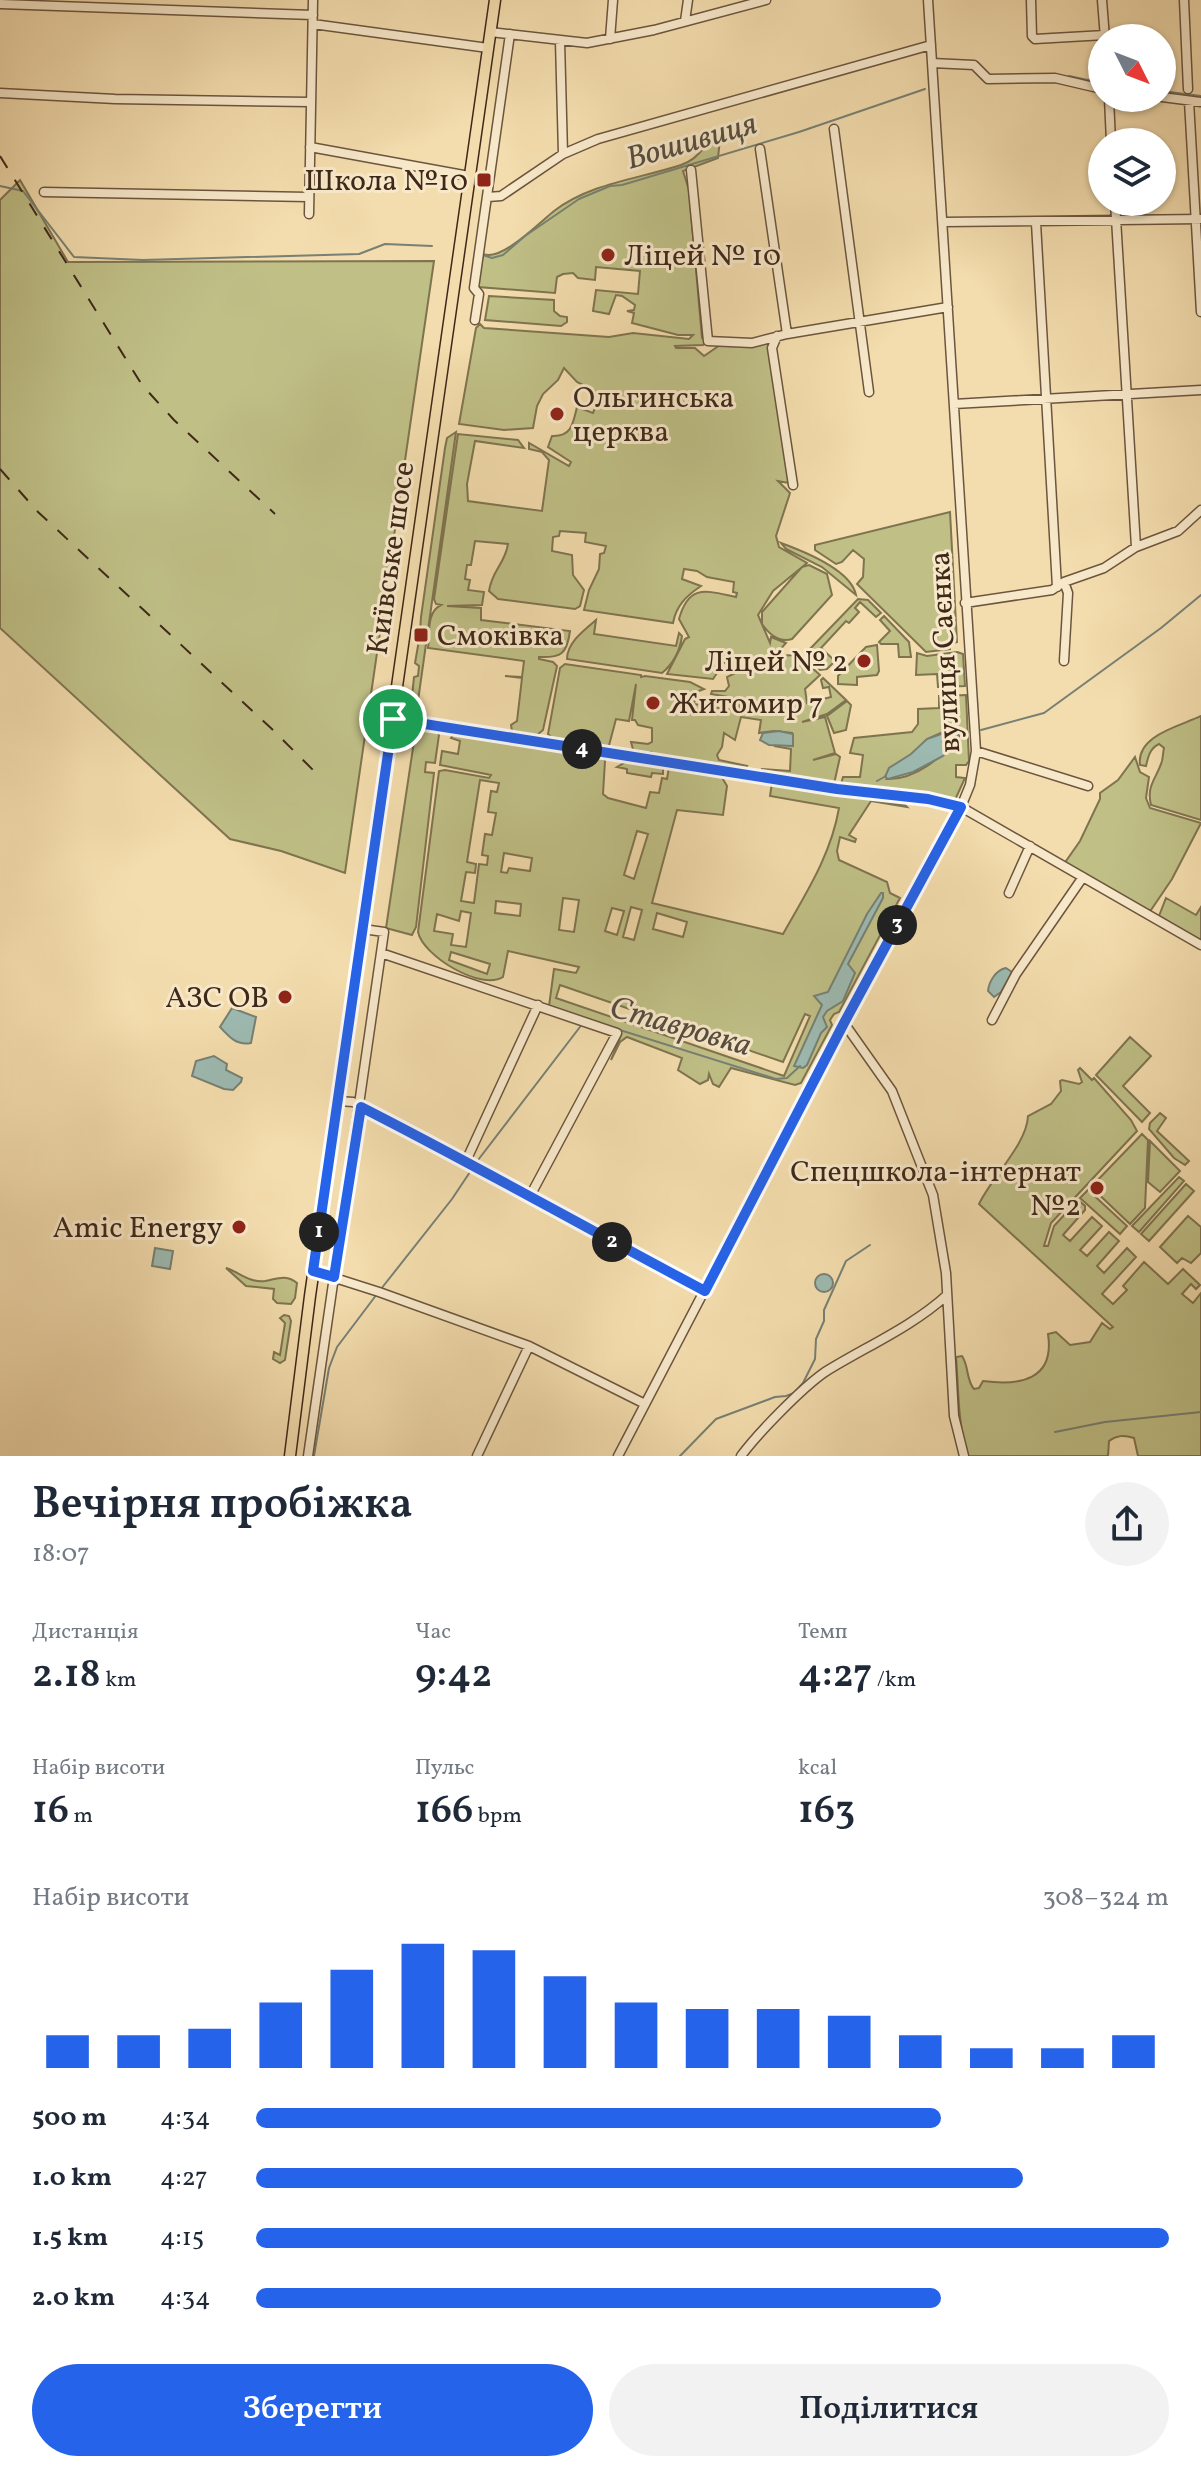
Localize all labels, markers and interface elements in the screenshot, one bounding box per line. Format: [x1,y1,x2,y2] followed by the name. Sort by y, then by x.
[1088,24,1176,112] north arrow
[1088,24,1176,216] map controls
[621,103,762,183] water label: Вошивиця
[1088,128,1176,216] button: layers
[304,161,468,203] place label: Школа №10
[475,171,493,189] marker: Школа №10
[624,236,781,278] place label: Ліцей № 10
[599,246,617,264] marker: Ліцей № 10
[573,378,734,454] place label: Ольгинська церква
[548,405,566,423] marker: Ольгинська церква
[358,459,426,658] street label: Київське шосе
[920,550,972,754] street label: вулиця Саєнка
[437,616,564,658] place label: Смоківка
[412,626,430,644] marker: Смоківка
[704,642,848,684] place label: Ліцей № 2
[855,652,873,670] marker: Ліцей № 2
[669,684,823,726] place label: Житомир 7
[359,685,427,753] pin
[644,694,662,712] marker: Житомир 7
[371,697,415,741] icon: arrive
[562,729,602,769] pin: 4
[575,733,589,764] text: 4
[877,905,917,945] pin: 3
[891,909,903,940] text: 3
[165,978,269,1020] place label: АЗС ОВ
[604,987,756,1069] water label: Ставровка
[276,988,294,1006] marker: АЗС ОВ
[790,1152,1081,1228] place label: Спецшкола-інтернат №2
[1088,1179,1106,1197] marker: Спецшкола-інтернат №2
[53,1208,223,1250] place label: Amic Energy
[299,1212,339,1252] pin: 1
[315,1216,323,1247] text: 1
[230,1218,248,1236] marker: Amic Energy
[592,1222,632,1262] pin: 2
[606,1226,618,1257] text: 2
[32,1475,413,1536] text: Вечірня пробіжка
[1085,1482,1169,1566] button: share
[32,1536,90,1572] text: 18:07
[32,1617,138,1648] text: Дистанція
[415,1617,451,1648] text: Час
[798,1617,848,1648] text: Темп
[32,1648,101,1704] text: 2.18
[415,1648,492,1704] text: 9:42
[798,1648,872,1704] text: 4:27
[101,1665,137,1696] text: km
[872,1665,916,1696] text: /km
[32,1753,165,1784] text: Набір висоти
[415,1753,474,1784] text: Пульс
[798,1753,837,1784] text: kcal
[32,1784,69,1840] text: 16
[415,1784,473,1840] text: 166
[798,1784,855,1840] text: 163
[69,1801,93,1832] text: m
[473,1801,522,1832] text: bpm
[32,1880,189,1916] text: Набір висоти
[1042,1880,1169,1916] text: 308–324 m
[32,2100,107,2136] text: 500 m
[160,2100,211,2136] text: 4:34
[32,2160,112,2196] text: 1.0 km
[160,2160,208,2196] text: 4:27
[32,2220,108,2256] text: 1.5 km
[160,2220,204,2256] text: 4:15
[32,2280,115,2316] text: 2.0 km
[160,2280,211,2316] text: 4:34
[32,2364,593,2456] button: Зберегти
[609,2364,1169,2456] button: Поділитися

